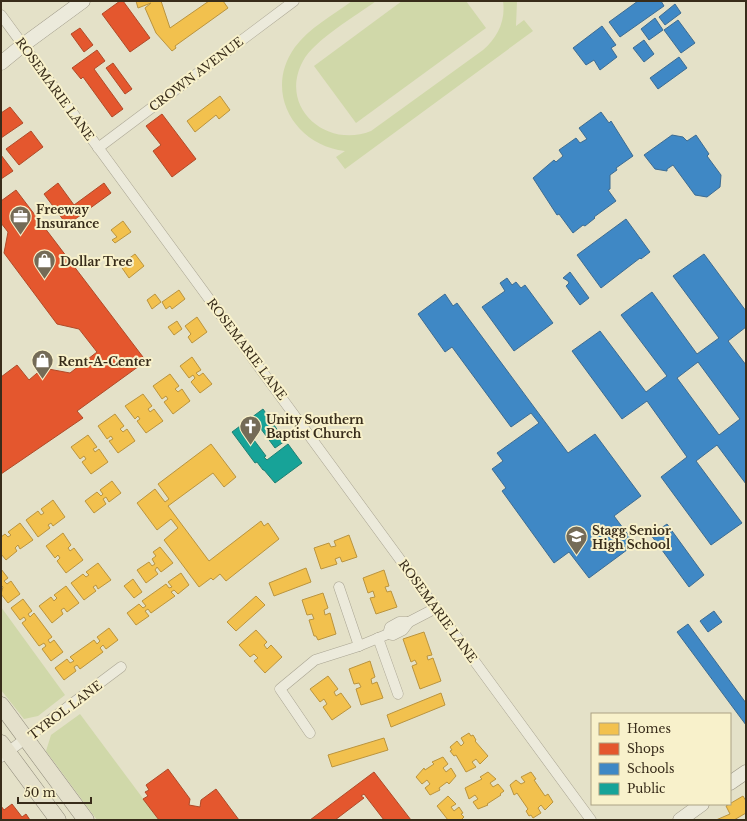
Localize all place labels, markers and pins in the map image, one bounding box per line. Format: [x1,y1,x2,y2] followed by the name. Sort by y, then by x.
[36,202,99,231] place label: Freeway Insurance
[8,203,34,236] office icon: Freeway Insurance
[32,248,58,281] shop icon: Dollar Tree
[60,254,132,269] place label: Dollar Tree
[29,348,55,381] shop icon: Rent-A-Center
[58,354,151,369] place label: Rent-A-Center
[266,412,364,441] place label: Unity Southern Baptist Church
[238,413,264,446] church icon: Unity Southern Baptist Church
[592,523,671,552] place label: Stagg Senior High School
[563,524,589,557] school or university icon: Stagg Senior High School

